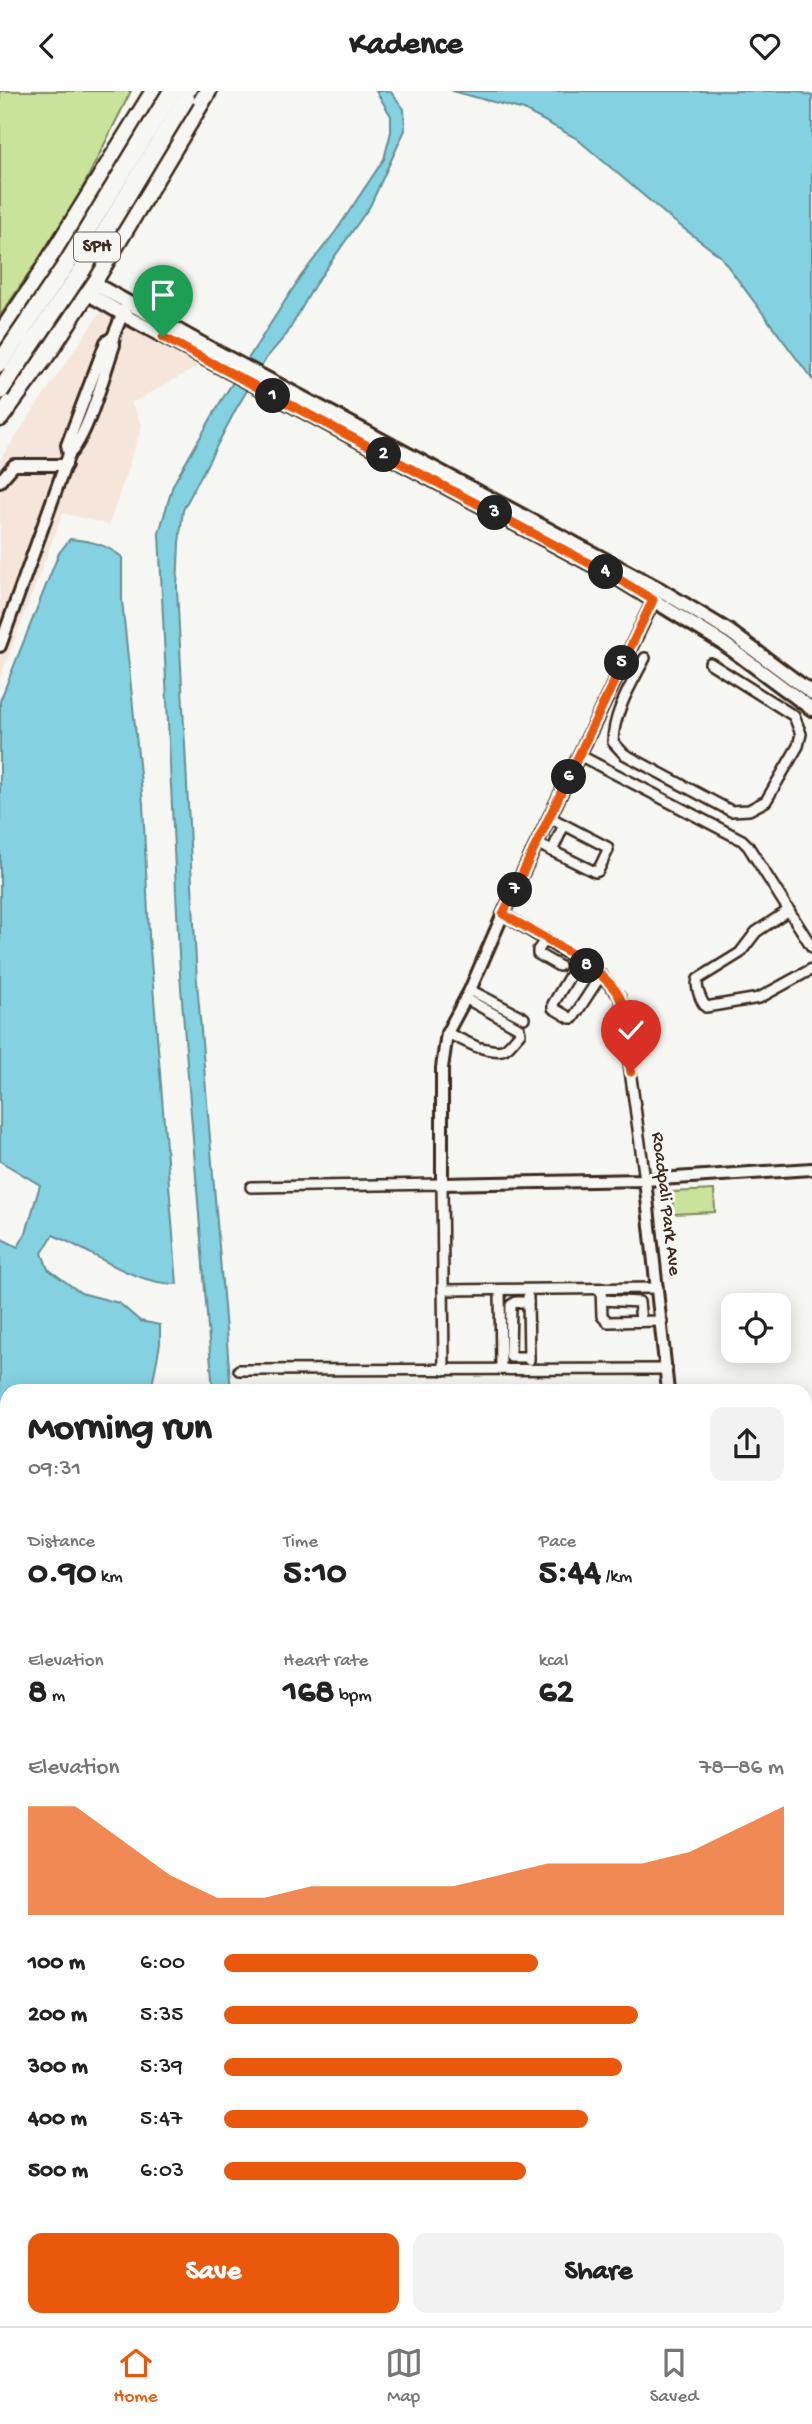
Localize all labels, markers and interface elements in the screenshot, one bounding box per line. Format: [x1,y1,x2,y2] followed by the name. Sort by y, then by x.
[28,27,66,65] icon: back
[349,27,463,65] text: Kadence
[746,27,784,65] icon: heart
[74,232,120,261] road number: SPH
[133,265,193,337] pin
[144,276,182,314] icon: arrive
[256,379,290,413] pin: 1
[269,384,276,407] text: 1
[366,437,402,473] pin: 2
[379,443,388,466] text: 2
[477,495,512,531] pin: 3
[490,501,499,524] text: 3
[588,554,624,589] pin: 4
[601,560,610,583] text: 4
[604,645,640,681] pin: 5
[617,651,627,674] text: 5
[552,759,586,795] pin: 6
[564,765,573,788] text: 6
[498,873,532,907] pin: 7
[510,878,519,901] text: 7
[570,949,604,983] pin: 8
[581,954,592,977] text: 8
[601,1000,661,1072] pin
[612,1011,650,1049] icon: check
[645,1131,685,1277] street label: Roadpali Park Ave
[721,1293,791,1363] map controls
[721,1293,791,1363] button: locate
[710,1407,784,1481] button: share
[28,1408,212,1452] text: Morning run
[28,1456,81,1483] text: 09:31
[28,1531,95,1554] text: Distance
[283,1531,318,1554] text: Time
[539,1531,576,1554] text: Pace
[28,1554,96,1595] text: 0.90
[283,1554,347,1595] text: 5:10
[539,1554,601,1595] text: 5:44
[96,1566,123,1589] text: km
[601,1566,632,1589] text: /km
[28,1650,104,1673] text: Elevation
[283,1650,368,1673] text: Heart rate
[539,1650,568,1673] text: kcal
[28,1673,47,1714] text: 8
[283,1673,334,1714] text: 168
[539,1673,574,1714] text: 62
[47,1685,65,1708] text: m
[334,1685,372,1708] text: bpm
[28,1755,119,1782] text: Elevation
[699,1755,784,1782] text: 78–86 m
[28,1950,85,1977] text: 100 m
[140,1950,185,1977] text: 6:00
[28,2002,87,2029] text: 200 m
[140,2002,183,2029] text: 5:35
[28,2054,88,2081] text: 300 m
[140,2054,183,2081] text: 5:39
[28,2106,87,2133] text: 400 m
[140,2106,182,2133] text: 5:47
[28,2158,88,2185] text: 500 m
[140,2158,184,2185] text: 6:03
[28,2233,399,2313] button: Save
[413,2233,784,2313] button: Share
[114,2344,158,2409] tab: Home
[385,2344,423,2409] tab: Map
[650,2344,698,2409] tab: Saved

